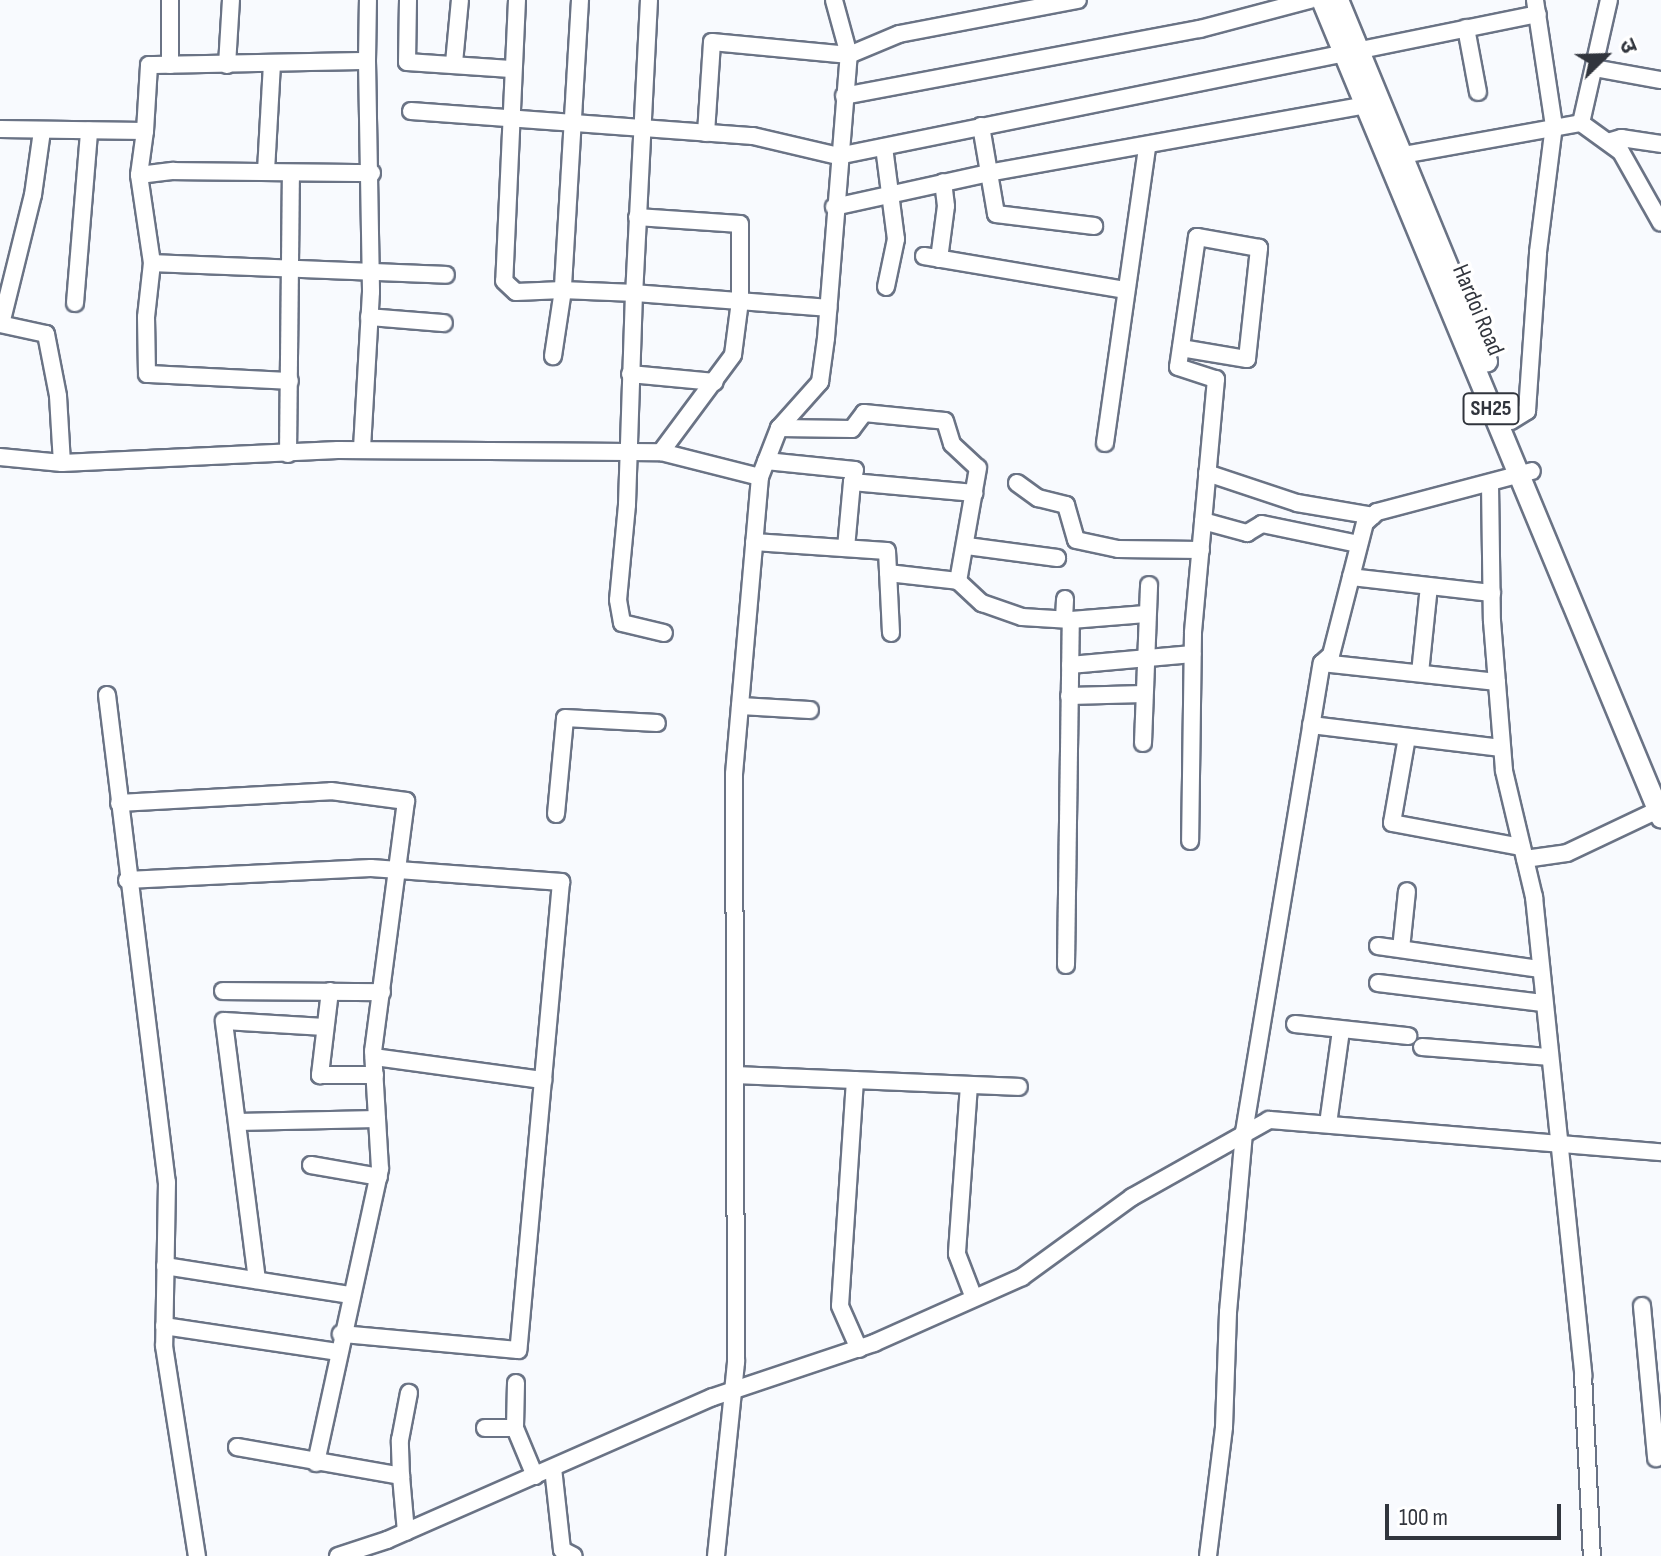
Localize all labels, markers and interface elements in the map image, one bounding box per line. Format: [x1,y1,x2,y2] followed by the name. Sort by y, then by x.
[1565,16,1645,96] north arrow
[1613,35,1642,58] text: उ
[1446,260,1510,360] street label: Hardoi Road
[1461,391,1521,427] road number: SH25
[1389,1488,1565,1538] scale bar
[1399,1503,1448,1532] text: 100 m

